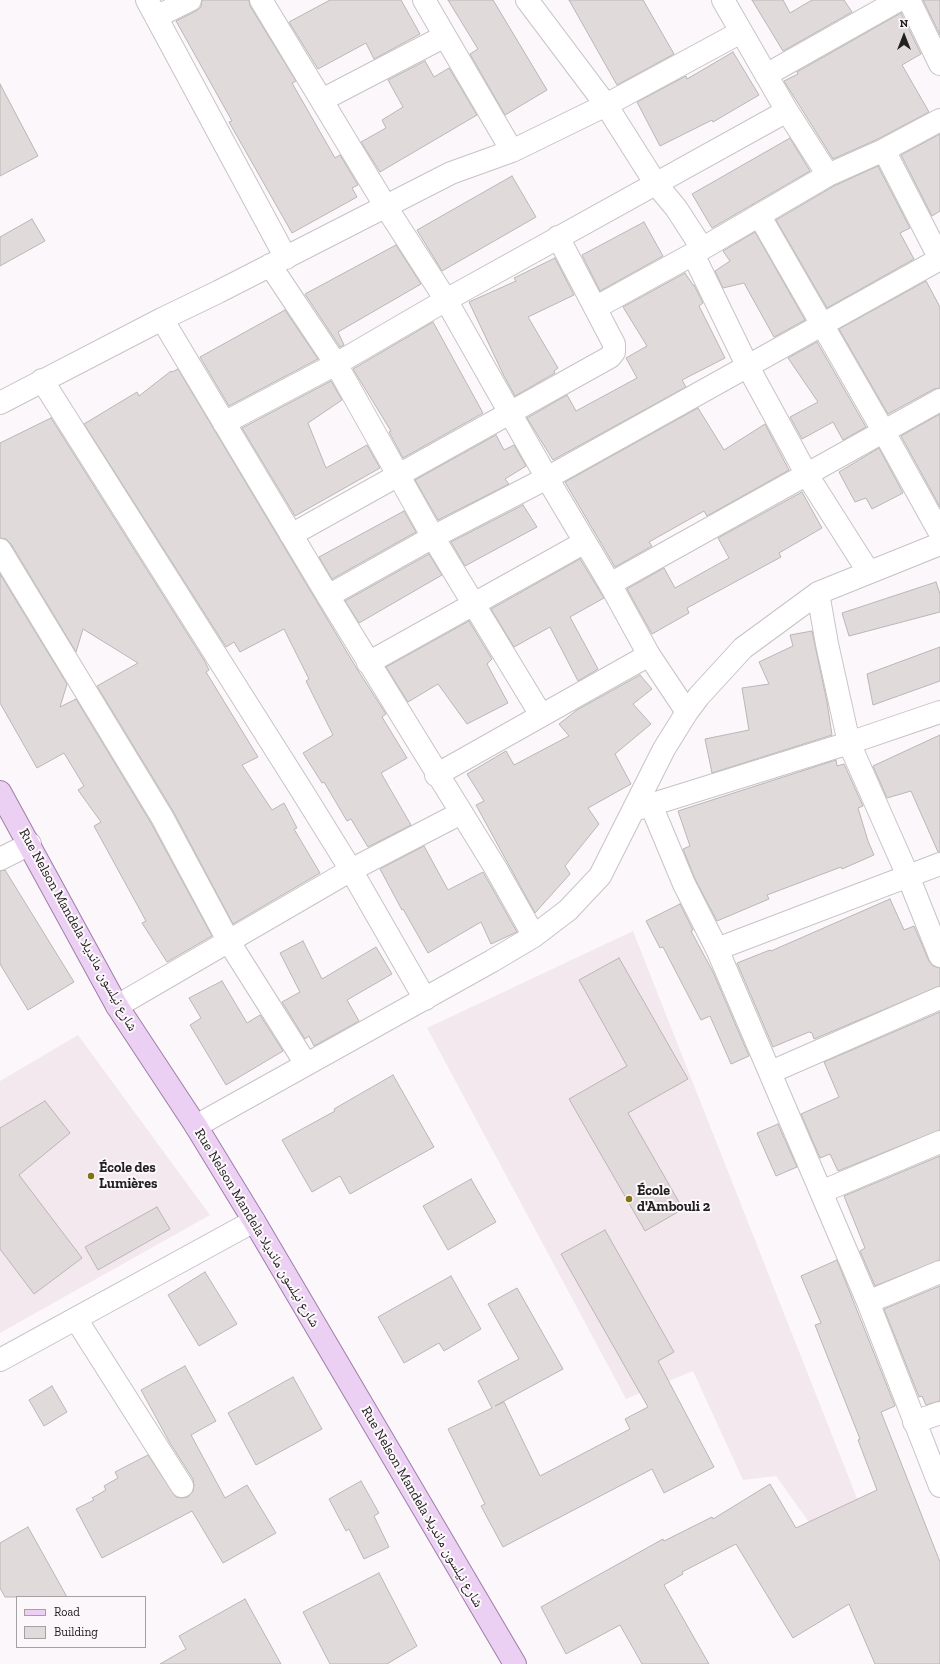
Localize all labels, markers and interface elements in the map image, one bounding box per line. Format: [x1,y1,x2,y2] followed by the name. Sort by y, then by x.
[884,16,924,56] north arrow
[900,17,908,30] text: N
[15,826,141,1034] street label: Rue Nelson Mandela شارع نيلسون مانديلا
[191,1125,323,1331] street label: Rue Nelson Mandela شارع نيلسون مانديلا
[99,1160,157,1192] place label: École des Lumières
[86,1171,96,1181] marker: École des Lumières
[637,1183,710,1216] place label: École d'Ambouli 2
[624,1194,634,1204] marker: École d'Ambouli 2
[357,1404,487,1610] street label: Rue Nelson Mandela شارع نيلسون مانديلا
[16,1596,146,1648] legend
[54,1605,80,1619] text: Road
[54,1625,98,1639] text: Building

